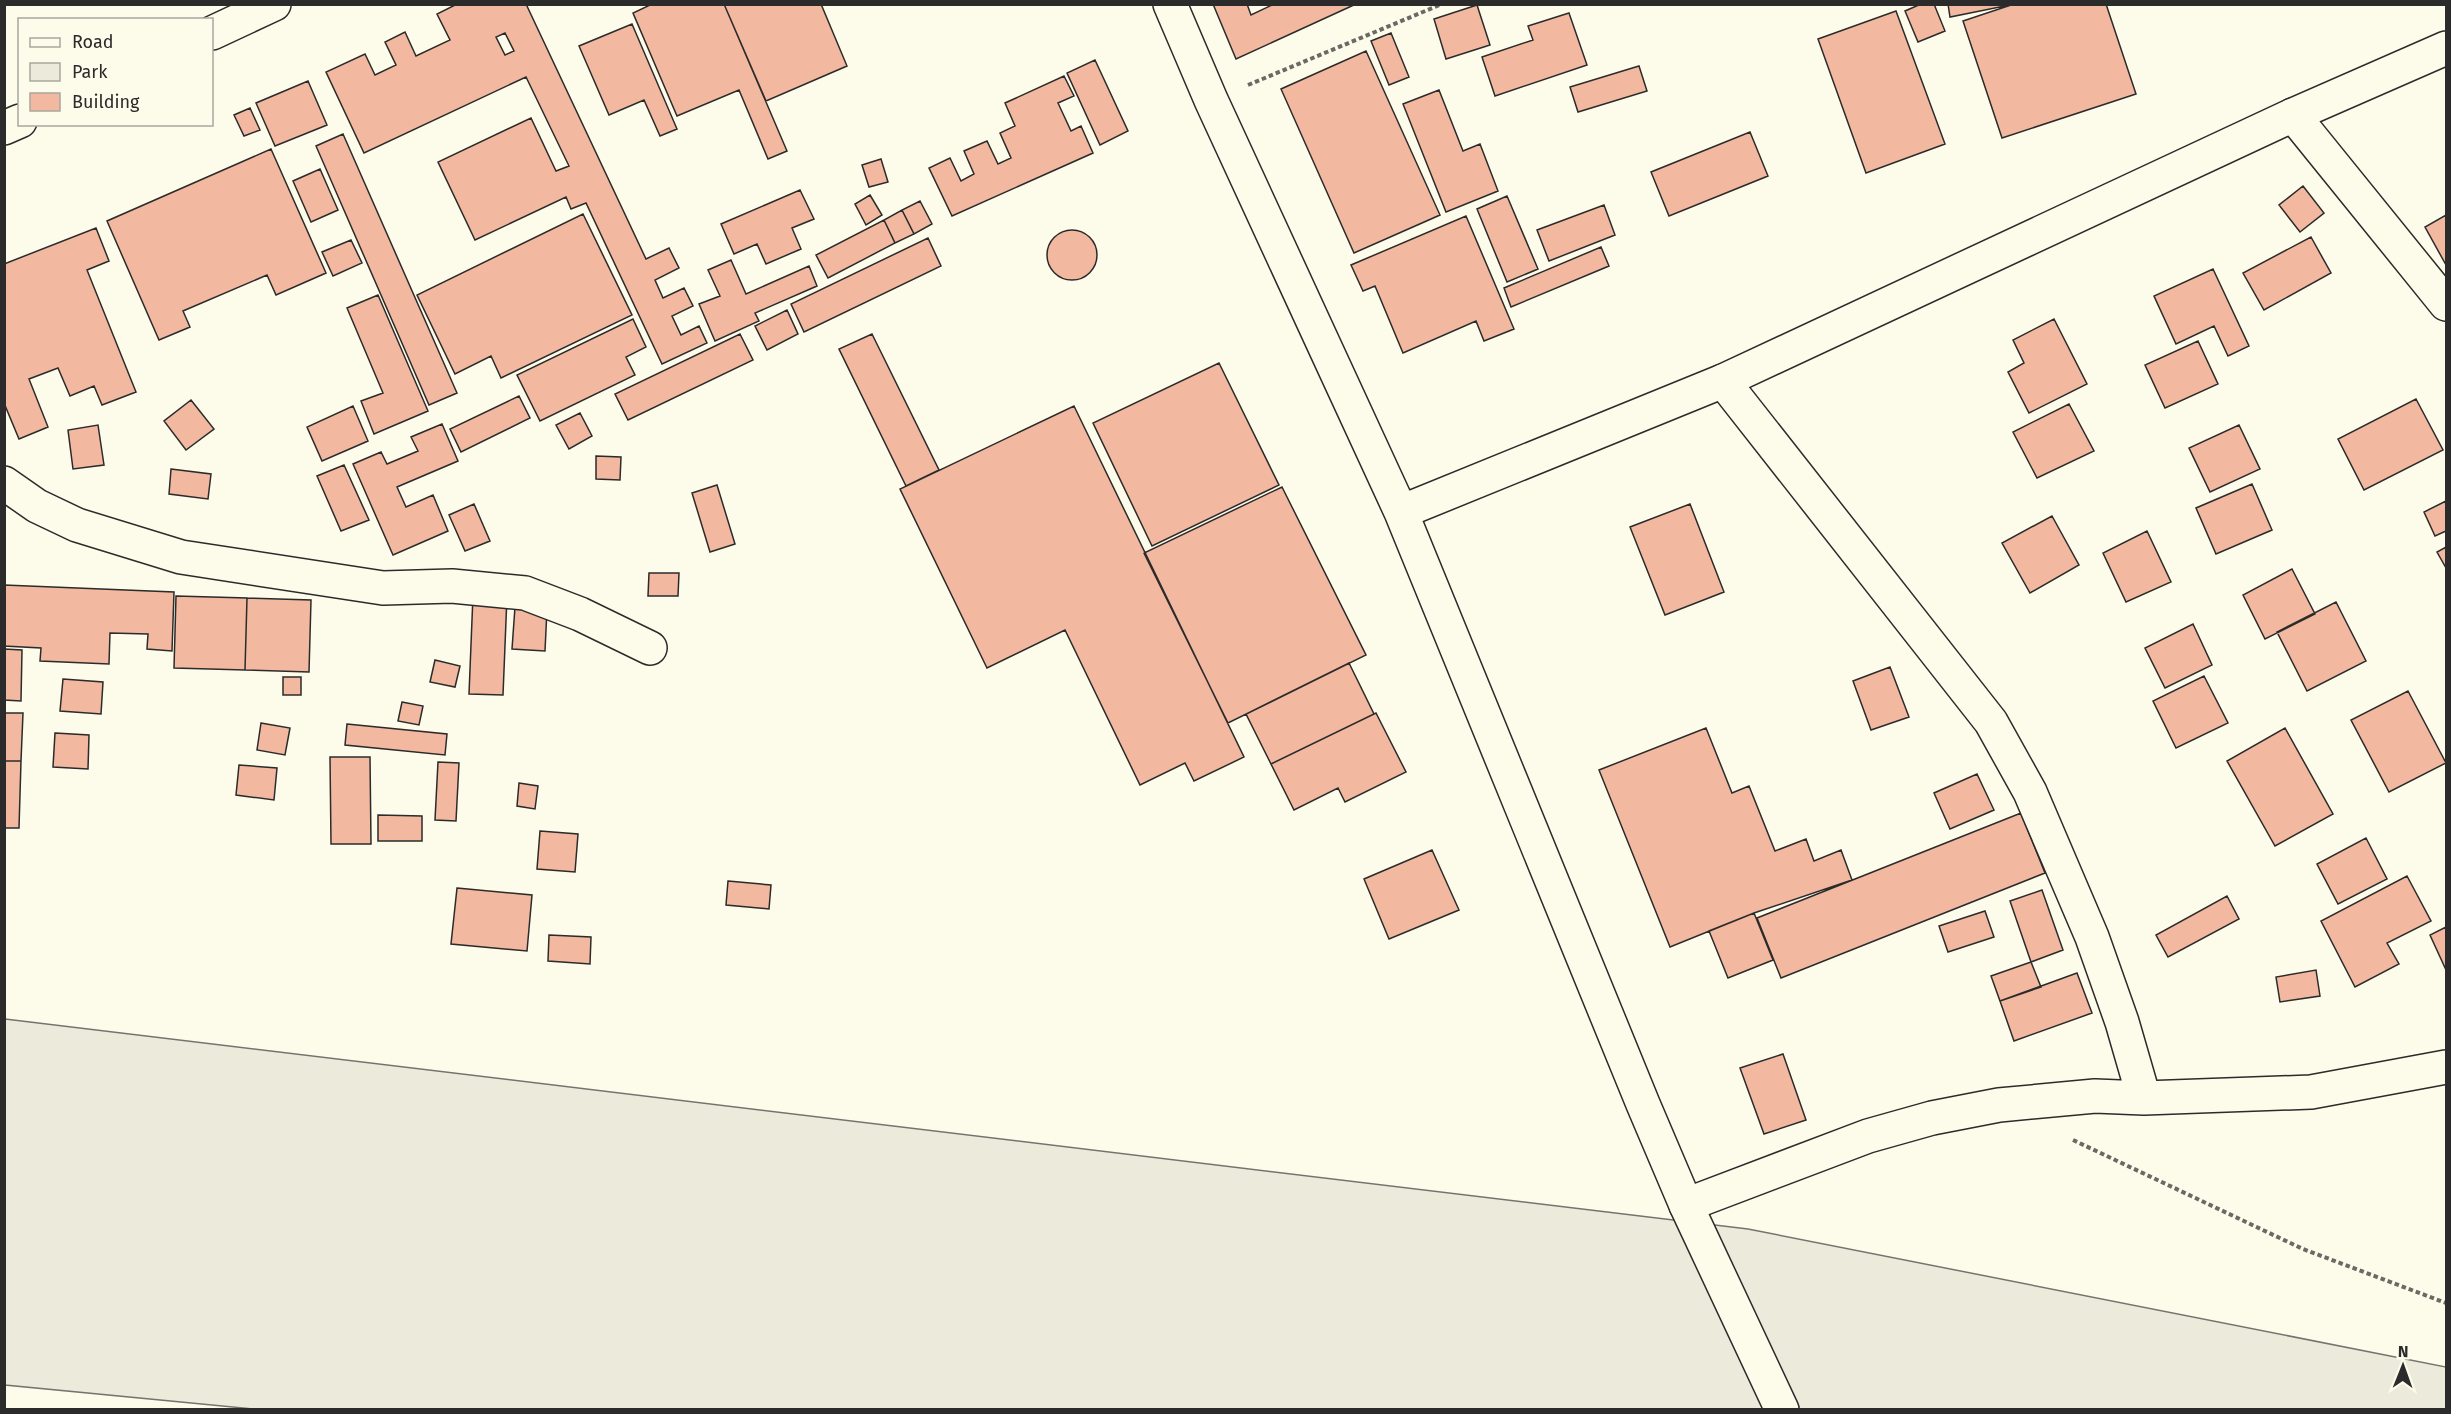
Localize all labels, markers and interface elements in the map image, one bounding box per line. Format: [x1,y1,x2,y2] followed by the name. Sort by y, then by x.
[18,18,213,126] legend
[72,31,114,53] text: Road
[72,61,108,83] text: Park
[72,91,140,113] text: Building
[2373,1336,2433,1396] north arrow
[2398,1342,2409,1361] text: N

